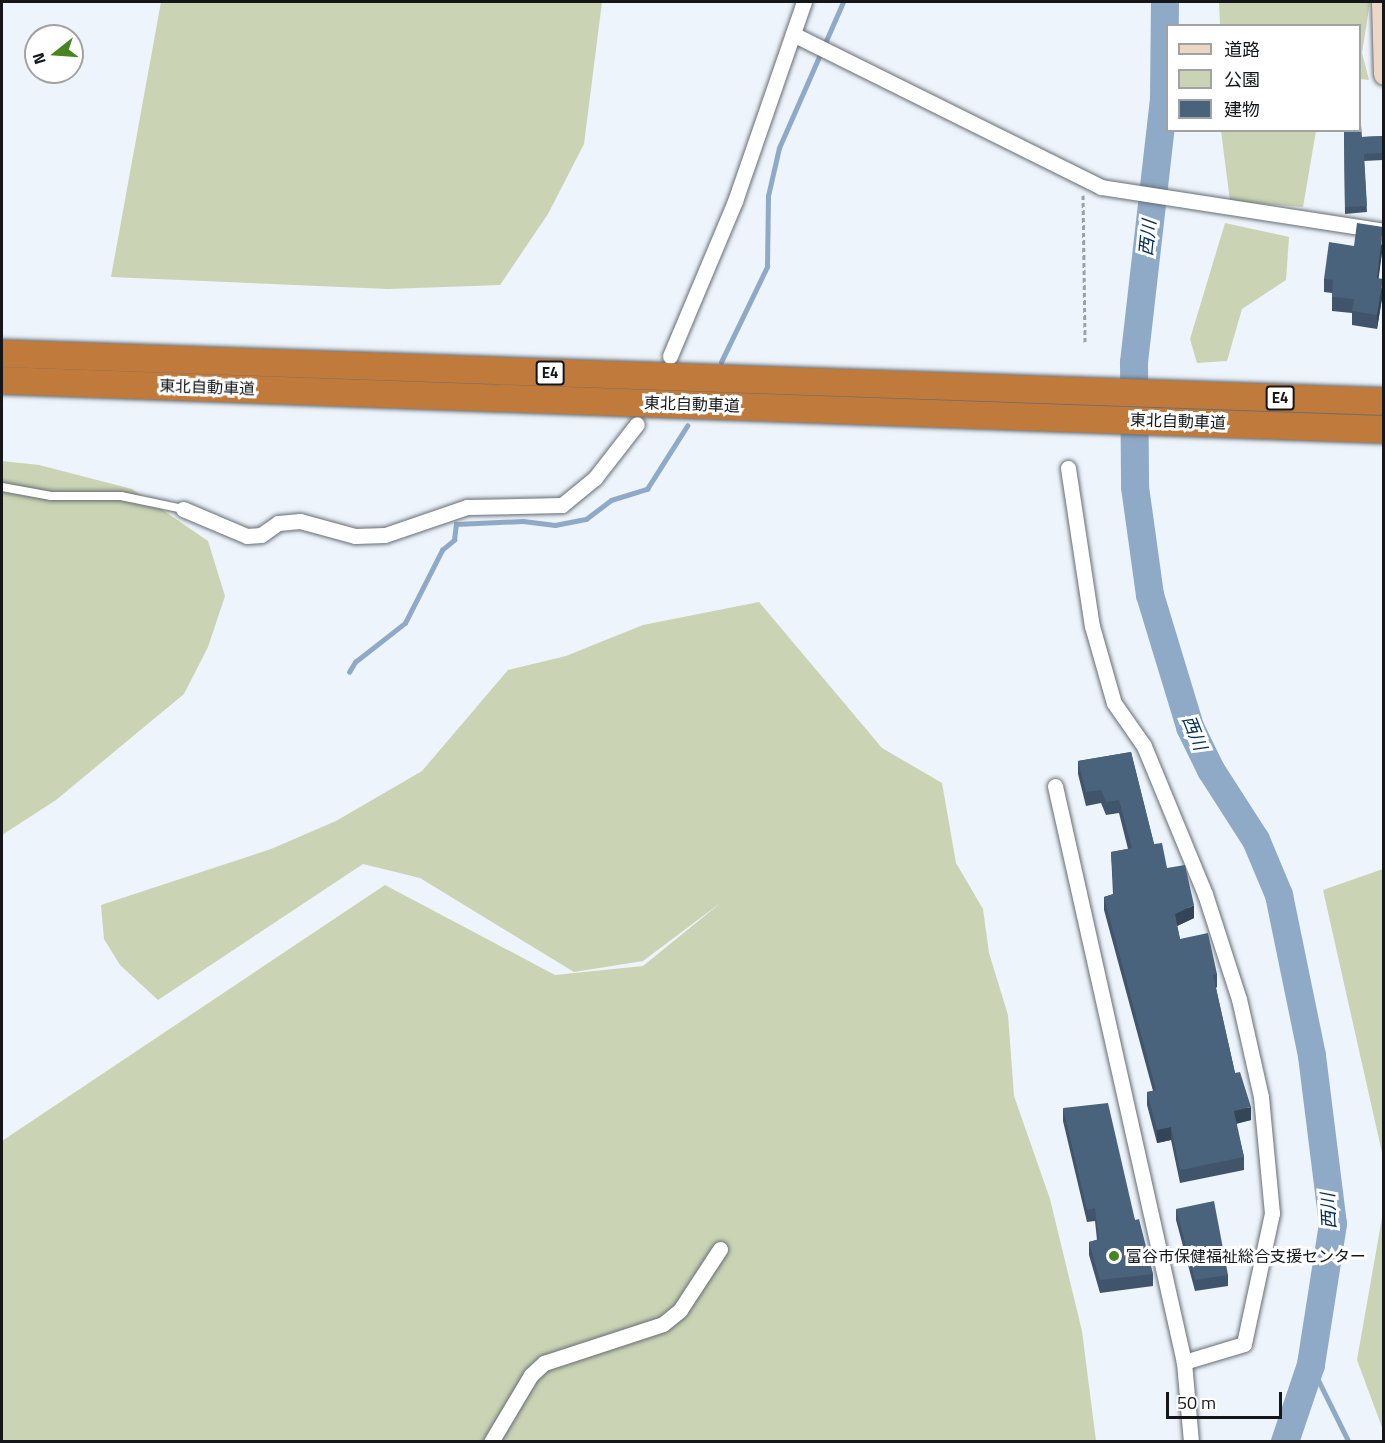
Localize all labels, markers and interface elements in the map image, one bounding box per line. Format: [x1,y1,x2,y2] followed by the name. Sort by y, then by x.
[24,24,84,84] north arrow
[1166,24,1361,132] legend
[1224,36,1260,63] text: 道路
[26,50,52,67] text: N
[1224,66,1260,93] text: 公園
[1224,96,1260,123] text: 建物
[1135,219,1161,257] water label: 西川
[535,361,565,385] road number: E4
[159,376,255,398] street label: 東北自動車道
[1265,386,1295,410] road number: E4
[644,393,740,415] street label: 東北自動車道
[1130,410,1226,432] street label: 東北自動車道
[1177,712,1211,754] water label: 西川
[1317,1192,1341,1230] water label: 西川
[1126,1246,1366,1266] place label: 富谷市保健福祉総合支援センター
[1107,1249,1121,1263] marker: 富谷市保健福祉総合支援センター
[1169,1380,1284,1418] scale bar
[1177,1389,1216,1416] text: 50 m

